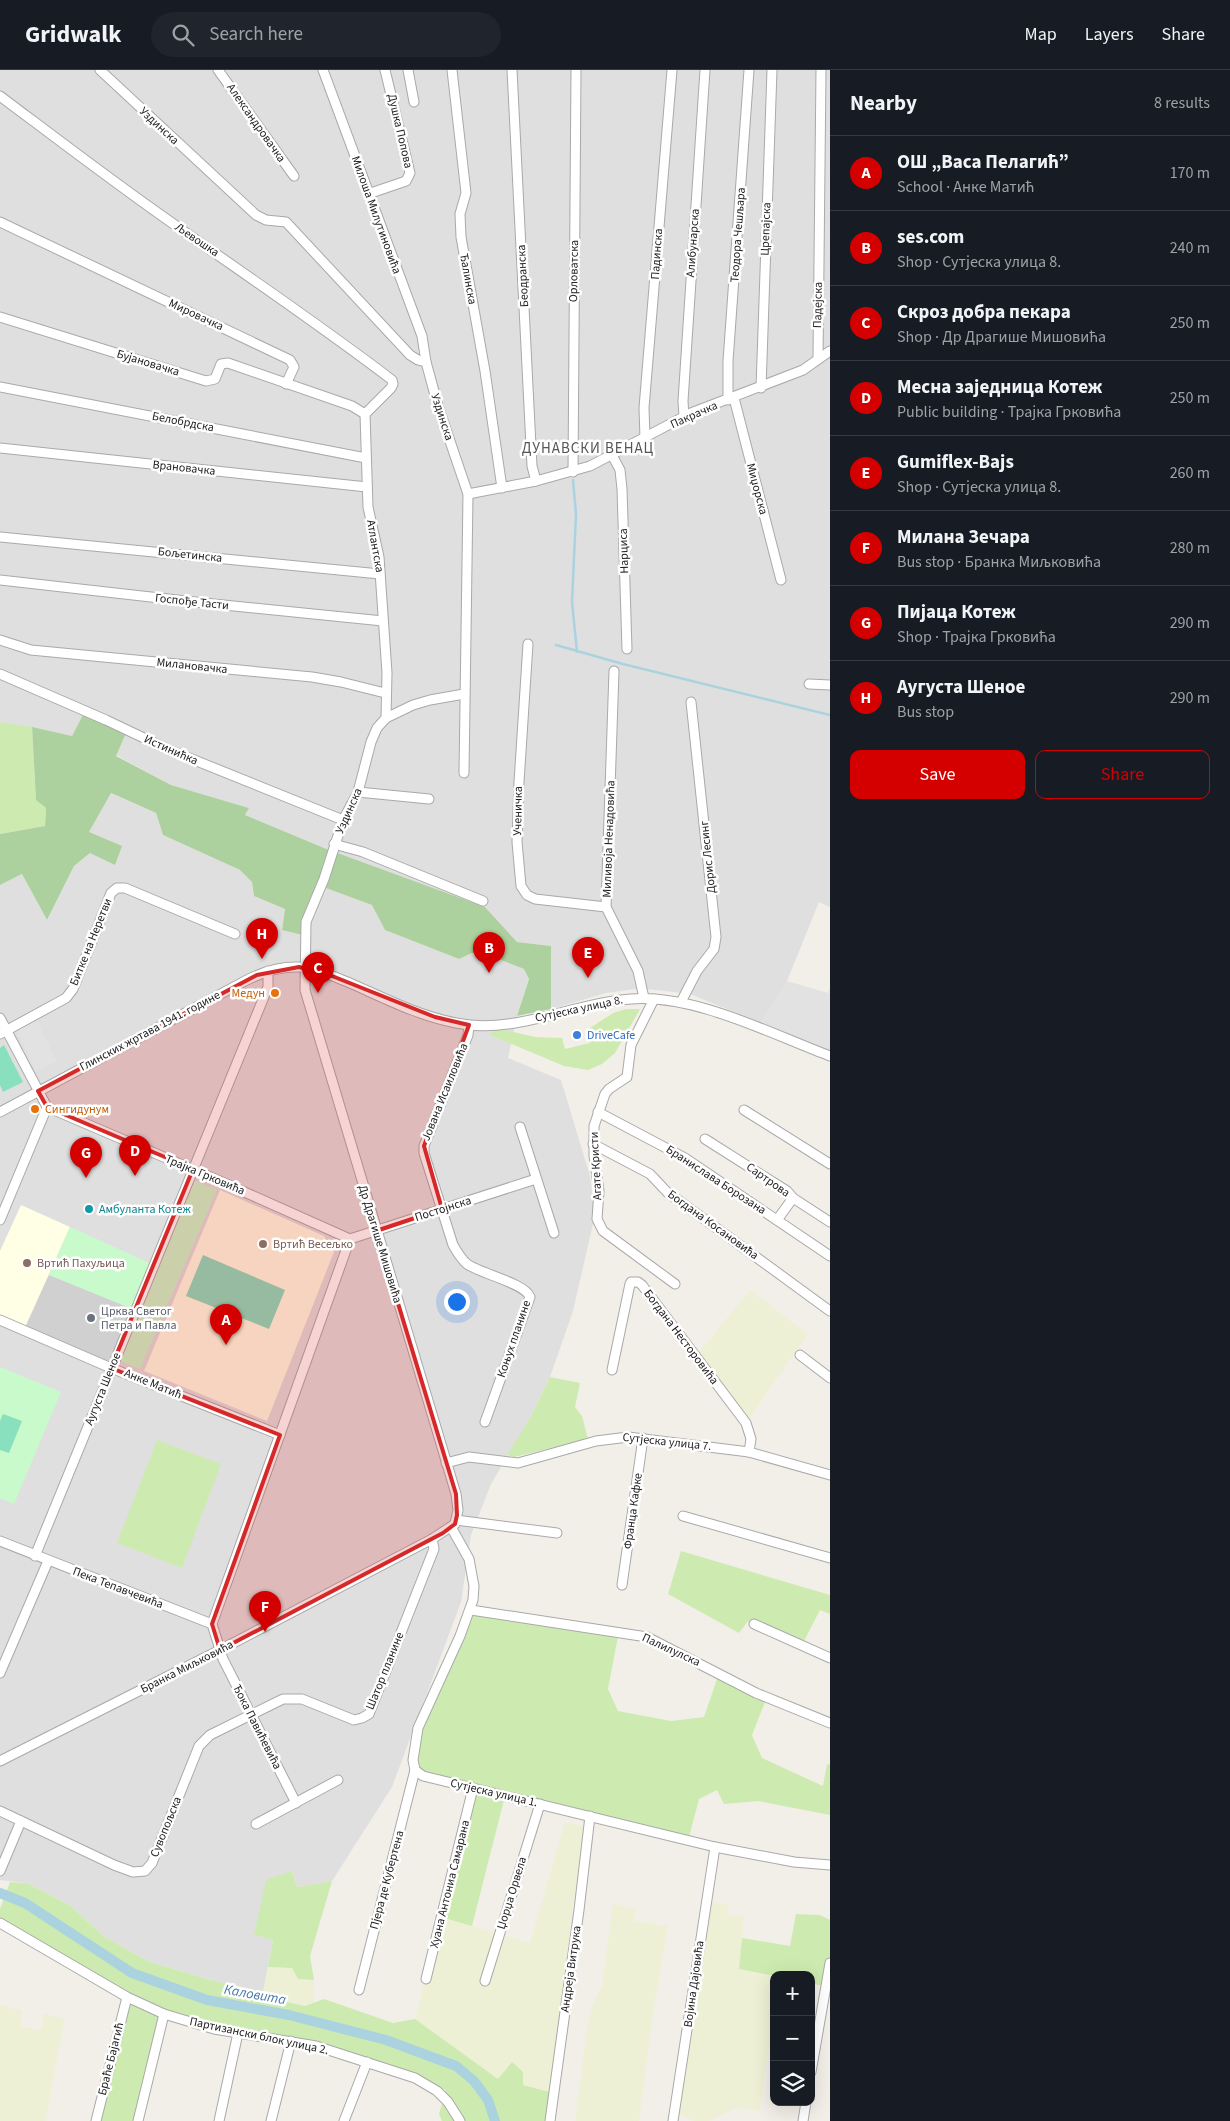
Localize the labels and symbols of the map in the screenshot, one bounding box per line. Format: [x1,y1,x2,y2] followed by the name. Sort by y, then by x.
[222,80,290,166] street label: Александровачка
[383,92,417,170] street label: Душка Попова
[135,103,183,149] street label: Уздинска
[347,154,405,276] street label: Милоша Милутиновића
[726,187,750,283] street label: Теодора Чешљара
[757,202,775,256] street label: Црепајска
[682,208,704,278] street label: Алибунарска
[171,219,223,261] street label: Љевошка
[647,228,667,280] street label: Падинска
[565,240,583,302] street label: Орловатска
[513,244,533,308] street label: Беодранска
[455,252,481,306] street label: Ђалинска
[809,282,827,328] street label: Падејска
[166,295,226,335] street label: Мировачка
[115,345,181,381] street label: Бујановачка
[426,391,458,443] street label: Уздинска
[668,397,720,433] street label: Пакрачка
[151,408,215,436] street label: Белобрдска
[522,438,654,459] district label: ДУНАВСКИ ВЕНАЦ
[152,456,216,480] street label: Врановачка
[742,461,772,517] street label: Миџорска
[362,518,388,574] street label: Атлантска
[615,528,633,574] street label: Нарциса
[157,543,223,567] street label: Бољетинска
[154,590,230,614] street label: Госпође Тасти
[156,654,228,678] street label: Милановачка
[141,731,201,769] street label: Истинићка
[598,780,620,898] street label: Миливоја Ненадовића
[331,785,367,837] street label: Уздинска
[509,786,527,836] street label: Ученичка
[696,820,720,894] street label: Дорис Лесинг
[66,896,116,988] street label: Битке на Неретви
[246,918,278,959] pin: H
[473,932,505,973] pin: B
[572,937,604,978] pin: E
[302,952,334,993] pin: C
[232,985,265,1002] place label: Медун
[77,987,223,1075] street label: Глинских жртава 1941. године
[269,987,281,999] marker: Медун
[534,991,624,1027] street label: Сутјеска улица 8.
[587,1027,635,1044] place label: DriveCafe
[571,1029,583,1041] marker: DriveCafe
[418,1041,472,1143] street label: Јована Исаиловића
[45,1101,109,1118] place label: Сингидунум
[29,1103,41,1115] marker: Сингидунум
[586,1131,606,1201] street label: Агате Кристи
[119,1135,151,1176] pin: D
[70,1137,102,1178] pin: G
[663,1141,769,1219] street label: Бранислава Борозана
[162,1151,248,1199] street label: Трајка Грковића
[743,1159,793,1201] street label: Сартрова
[354,1183,406,1305] street label: Др Драгише Мишовића
[664,1186,762,1264] street label: Богдана Косановића
[413,1192,473,1226] street label: Постојнска
[99,1201,191,1218] place label: Амбуланта Котеж
[83,1203,95,1215] marker: Амбуланта Котеж
[273,1236,353,1253] place label: Вртић Весељко
[257,1238,269,1250] marker: Вртић Весељко
[37,1255,125,1272] place label: Вртић Пахуљица
[21,1257,33,1269] marker: Вртић Пахуљица
[640,1286,722,1388] street label: Богдана Несторовића
[444,1289,470,1315] your location
[493,1298,535,1380] street label: Коњух планине
[101,1303,177,1334] place label: Црква Светог Петра и Павла
[210,1304,242,1345] pin: A
[85,1312,97,1324] marker: Црква Светог Петра и Павла
[81,1350,125,1428] street label: Аугуста Шеное
[122,1365,184,1403] street label: Анке Матић
[622,1429,712,1455] street label: Сутјеска улица 7.
[619,1472,647,1550] street label: Франца Кафке
[70,1563,166,1613] street label: Пека Тепавчевића
[249,1591,281,1632] pin: F
[362,1629,408,1712] street label: Шатор планине
[639,1629,703,1671] street label: Палилулска
[137,1636,237,1698] street label: Бранка Миљковића
[228,1682,286,1772] street label: Ђока Павићевића
[449,1775,539,1811] street label: Сутјеска улица 1.
[146,1794,186,1860] street label: Сувопољска
[426,1818,474,1950] street label: Хуана Антониа Самарана
[366,1829,408,1931] street label: Пјера де Кубертена
[493,1855,531,1931] street label: Џорџа Орвела
[557,1925,585,2013] street label: Андреја Витрука
[680,1940,708,2028] street label: Војина Дајовића
[223,1980,288,2010] water label: Каловита
[188,2013,330,2059] street label: Партизански блок улица 2.
[94,2021,128,2097] street label: Браће Бајагић

